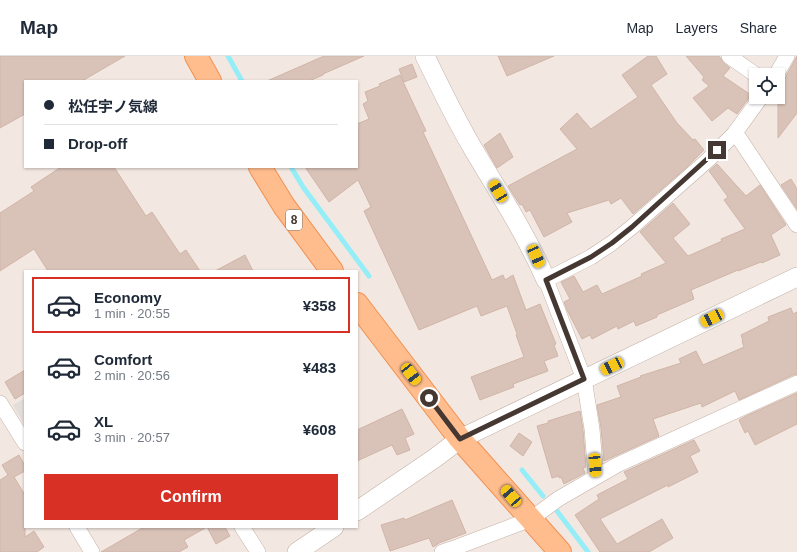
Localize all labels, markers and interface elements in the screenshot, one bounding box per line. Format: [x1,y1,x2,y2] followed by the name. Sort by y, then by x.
[20,17,58,38] text: Map
[626,20,654,36] text: Map
[676,20,718,36] text: Layers
[740,20,777,36] text: Share
[749,68,785,104] map controls
[749,68,785,104] button: locate
[68,98,158,115] text: 松任宇ノ気線
[68,135,127,152] text: Drop-off
[708,141,726,159] route end
[487,178,509,204] car
[286,210,302,230] road number: 8
[526,243,546,269] car
[46,287,82,323] icon: car
[94,289,162,306] text: Economy
[303,297,336,314] text: ¥358
[94,306,170,321] text: 1 min · 20:55
[699,307,725,329] car
[46,349,82,385] icon: car
[94,351,152,368] text: Comfort
[599,355,625,377] car
[303,359,336,376] text: ¥483
[399,361,423,387] car
[94,368,170,383] text: 2 min · 20:56
[420,389,438,407] route start
[46,411,82,447] icon: car
[94,413,113,430] text: XL
[303,421,336,438] text: ¥608
[94,430,170,445] text: 3 min · 20:57
[588,453,602,477] car
[44,474,338,520] button: Confirm
[499,483,523,509] car

